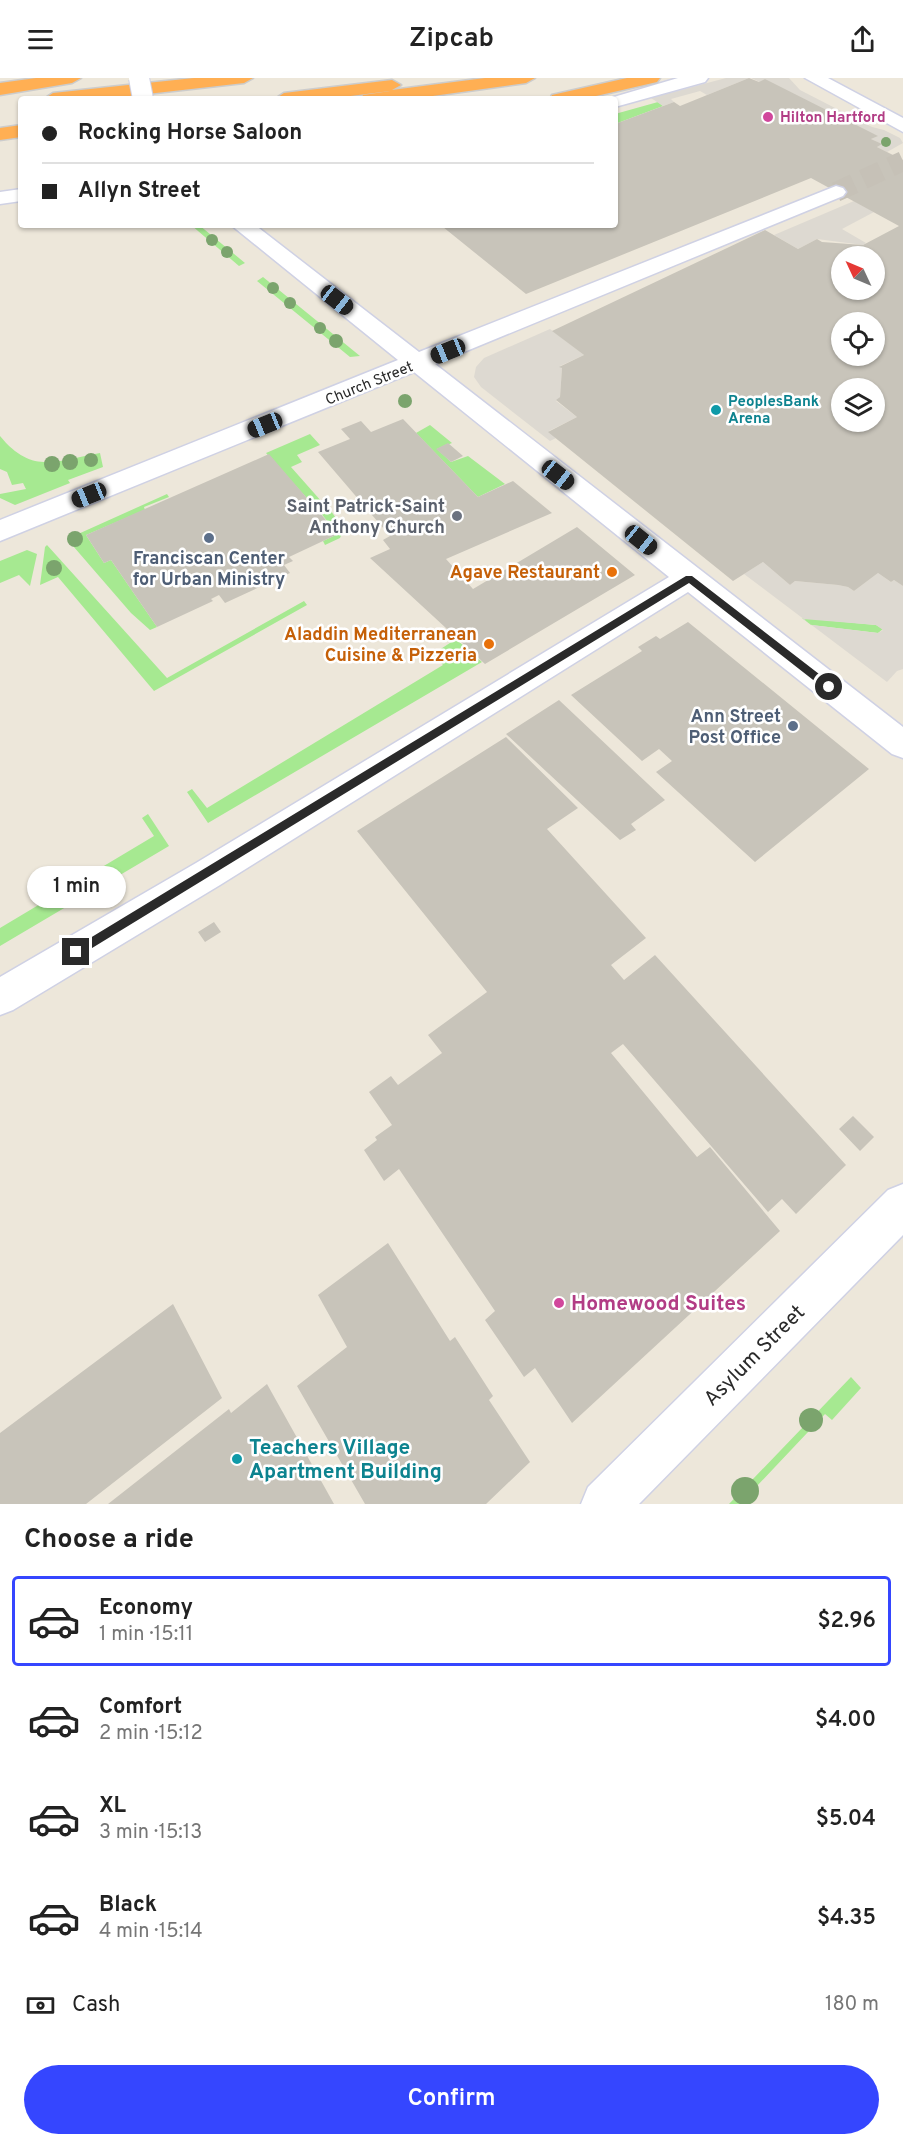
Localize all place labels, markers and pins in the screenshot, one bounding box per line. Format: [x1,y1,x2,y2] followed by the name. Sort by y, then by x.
[780,109,886,128] place label: Hilton Hartford
[761,110,775,124] marker: Hilton Hartford
[728,393,819,429] place label: PeoplesBank Arena
[709,403,723,417] marker: PeoplesBank Arena
[287,496,445,540] place label: Saint Patrick-Saint Anthony Church
[450,509,464,523] marker: Saint Patrick-Saint Anthony Church
[202,531,216,545] marker: Franciscan Center for Urban Ministry
[133,548,286,592] place label: Franciscan Center for Urban Ministry
[450,562,600,585] place label: Agave Restaurant
[605,565,619,579] marker: Agave Restaurant
[284,624,477,668] place label: Aladdin Mediterranean Cuisine & Pizzeria
[482,637,496,651] marker: Aladdin Mediterranean Cuisine & Pizzeria
[688,706,781,750] place label: Ann Street Post Office
[786,719,800,733] marker: Ann Street Post Office
[571,1291,746,1318] place label: Homewood Suites
[552,1296,566,1310] marker: Homewood Suites
[249,1435,442,1486] place label: Teachers Village Apartment Building
[230,1452,244,1466] marker: Teachers Village Apartment Building

